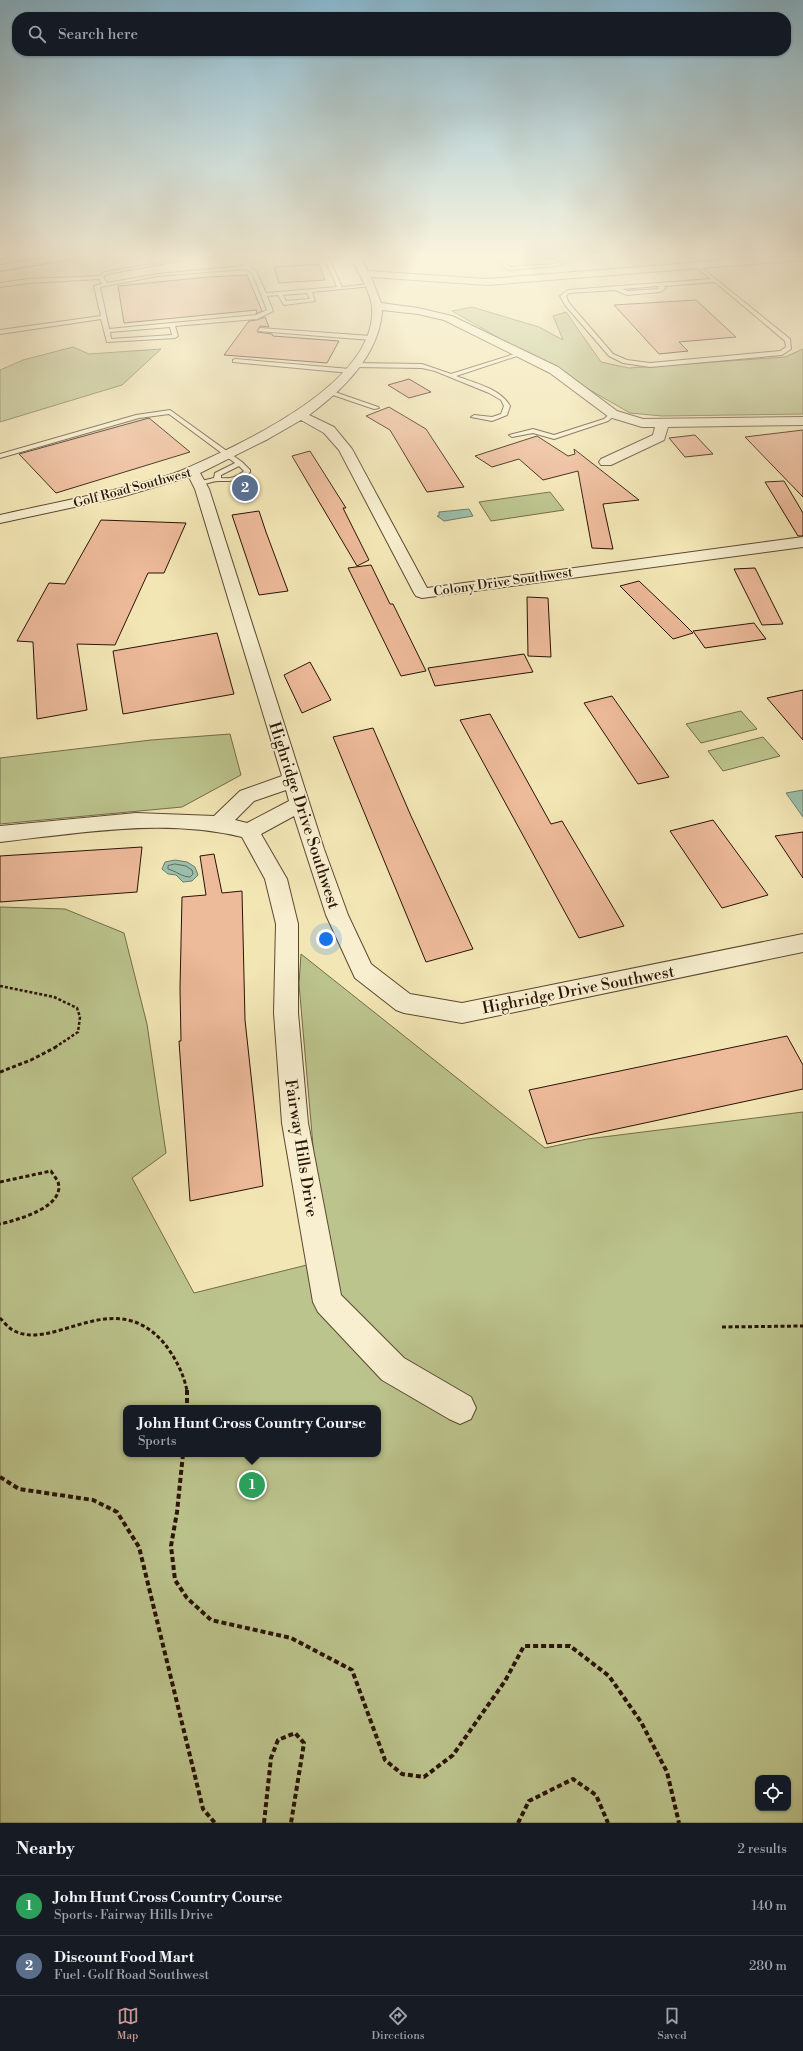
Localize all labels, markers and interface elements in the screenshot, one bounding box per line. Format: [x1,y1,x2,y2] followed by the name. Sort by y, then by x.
[12,12,791,56] search box
[26,23,48,45] icon: search
[58,25,138,44] text: Search here
[72,464,193,511] street label: Golf Road Southwest
[232,473,258,503] pin: 2
[433,564,574,600] street label: Colony Drive Southwest
[264,719,344,912] street label: Highridge Drive Southwest
[316,929,336,949] your location
[480,961,676,1018] street label: Highridge Drive Southwest
[280,1078,322,1218] street label: Fairway Hills Drive
[123,1405,381,1457] popup
[138,1414,366,1433] text: John Hunt Cross Country Course
[138,1433,176,1449] text: Sports
[239,1470,265,1500] pin: 1
[755,1775,791,1811] map controls
[755,1775,791,1811] button: locate
[16,1838,75,1860] text: Nearby
[738,1841,787,1857] text: 2 results
[54,1888,282,1907] text: John Hunt Cross Country Course
[26,1898,32,1914] text: 1
[751,1898,787,1914] text: 140 m
[54,1907,213,1923] text: Sports · Fairway Hills Drive
[54,1948,194,1967] text: Discount Food Mart
[25,1958,33,1974] text: 2
[749,1958,787,1974] text: 280 m
[54,1967,209,1983] text: Fuel · Golf Road Southwest
[117,2005,139,2043] tab: Map
[372,2005,425,2043] tab: Directions
[658,2005,686,2043] tab: Saved

